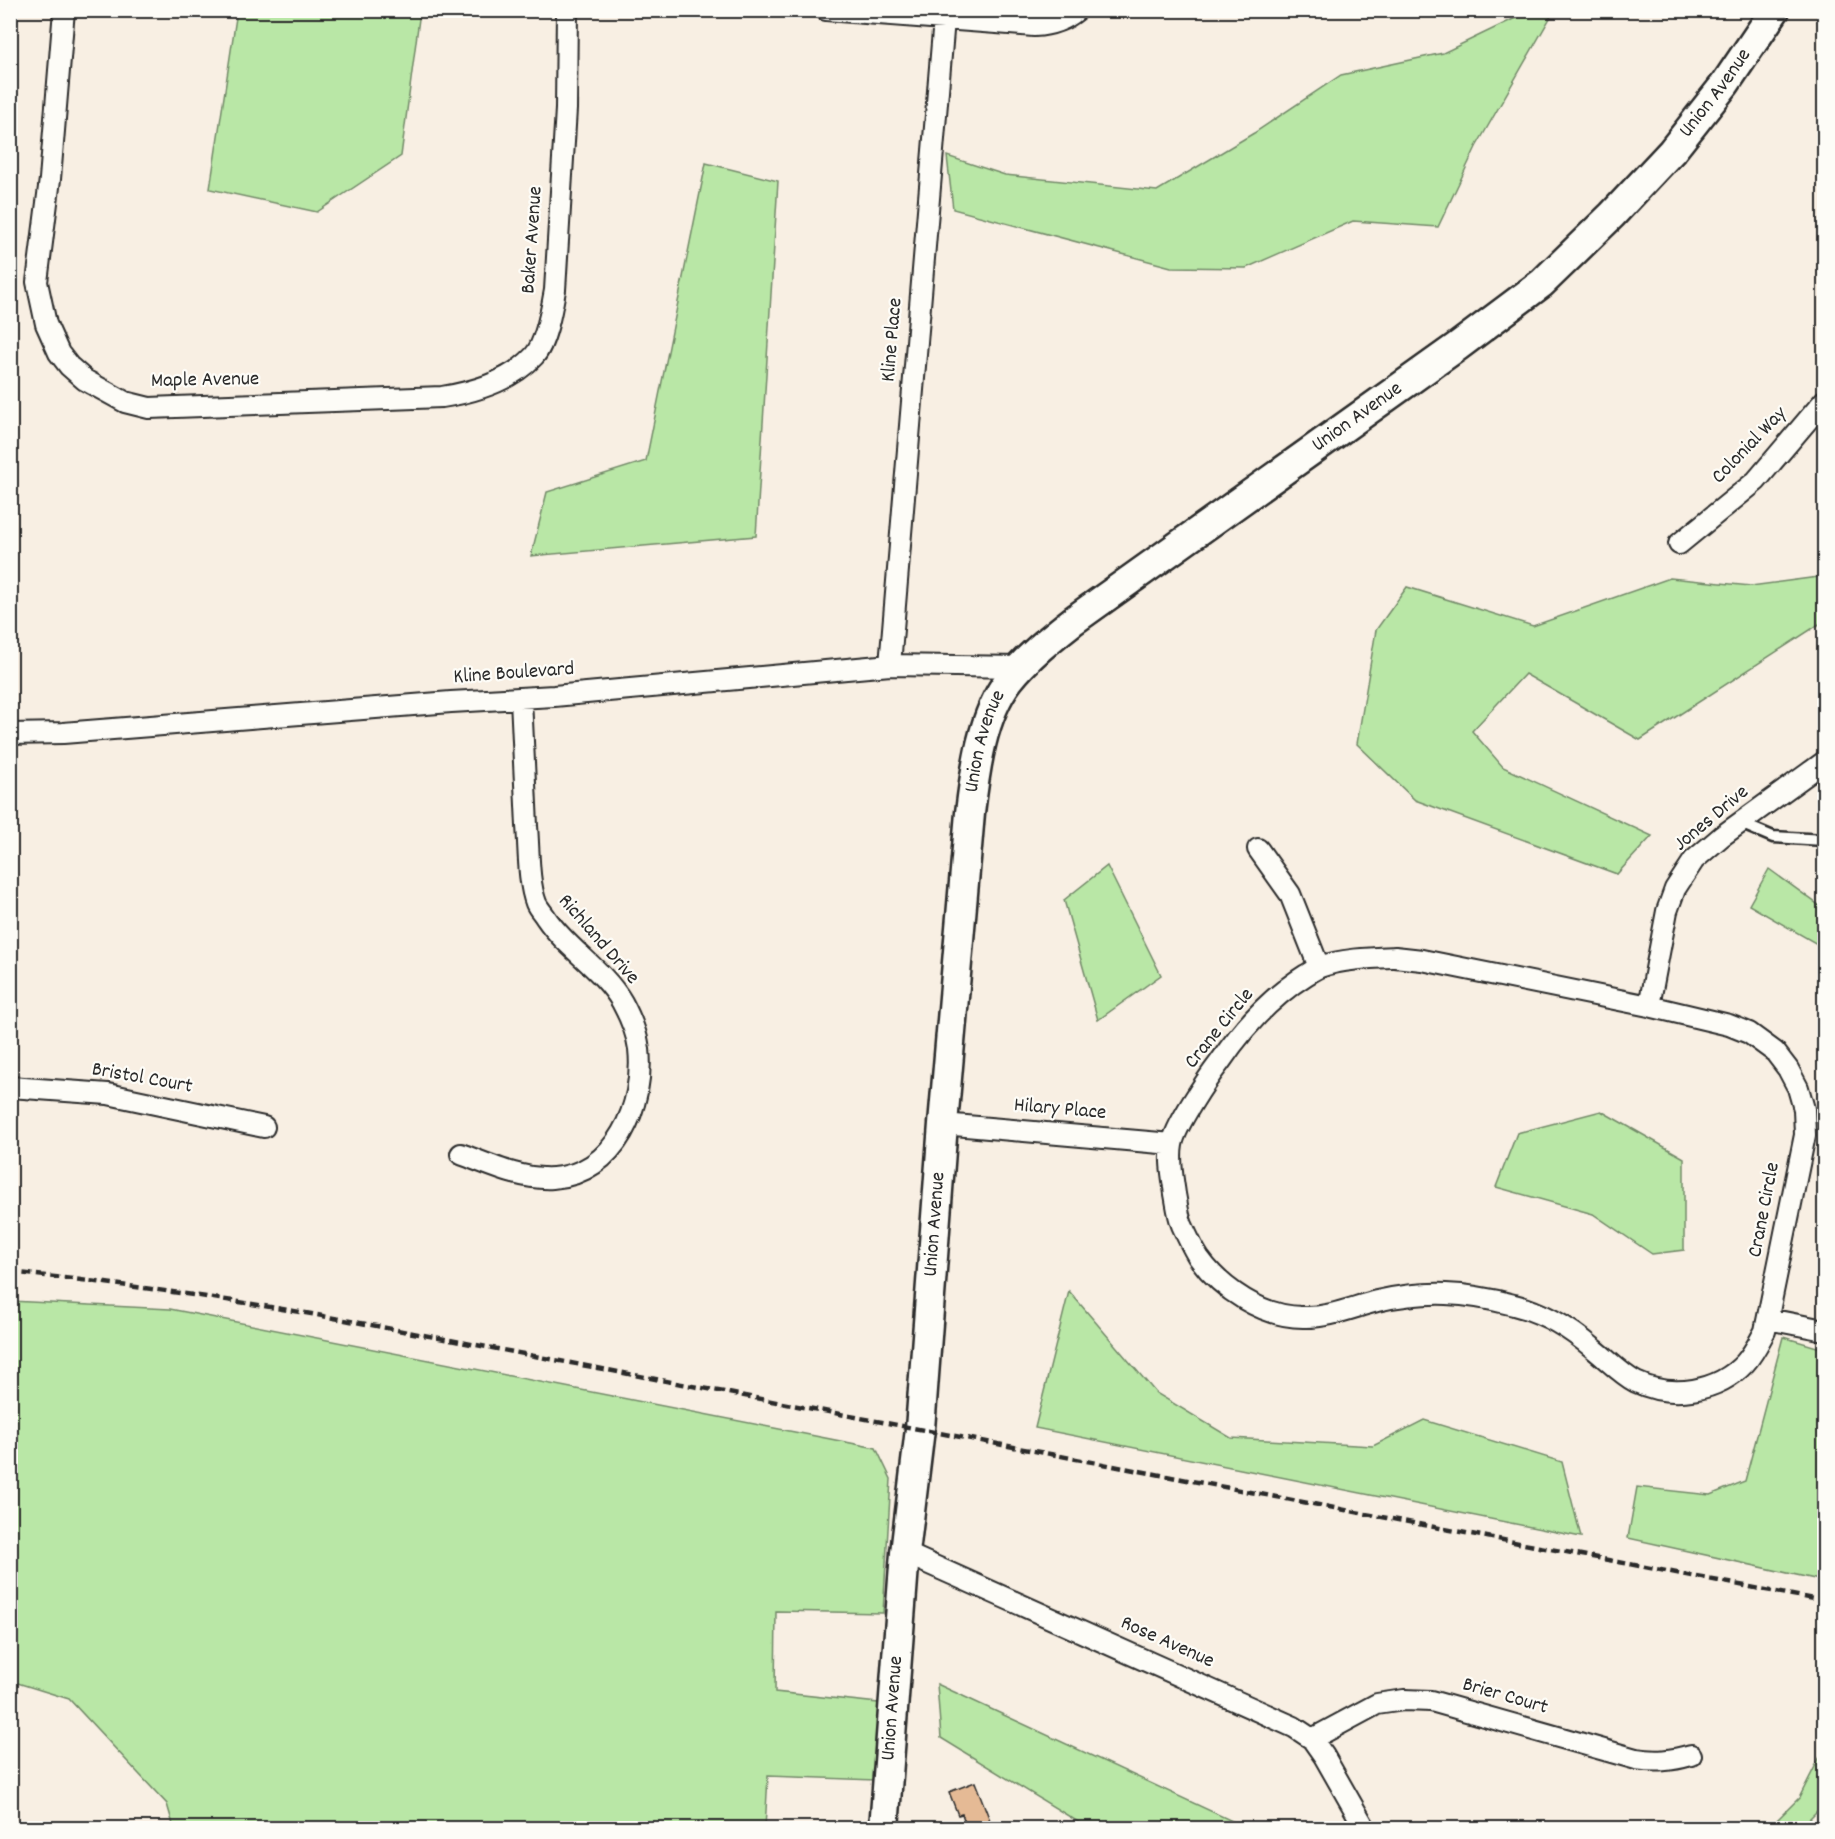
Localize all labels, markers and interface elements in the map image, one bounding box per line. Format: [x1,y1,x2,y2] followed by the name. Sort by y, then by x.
[1673,43,1760,145] street label: Union Avenue
[514,185,552,295] street label: Baker Avenue
[874,297,912,383] street label: Kline Place
[151,365,259,397] street label: Maple Avenue
[1306,375,1409,460] street label: Union Avenue
[1705,400,1795,492] street label: Colonial Way
[453,655,575,693] street label: Kline Boulevard
[958,685,1014,795] street label: Union Avenue
[1668,779,1756,859] street label: Jones Drive
[550,888,646,992] street label: Richland Drive
[1178,982,1262,1076] street label: Crane Circle
[89,1055,195,1103] street label: Bristol Court
[1013,1091,1107,1129] street label: Hilary Place
[1741,1160,1789,1260] street label: Crane Circle
[917,1171,954,1278] street label: Union Avenue
[1115,1609,1219,1677] street label: Rose Avenue
[874,1655,912,1762] street label: Union Avenue
[1459,1670,1552,1724] street label: Brier Court

